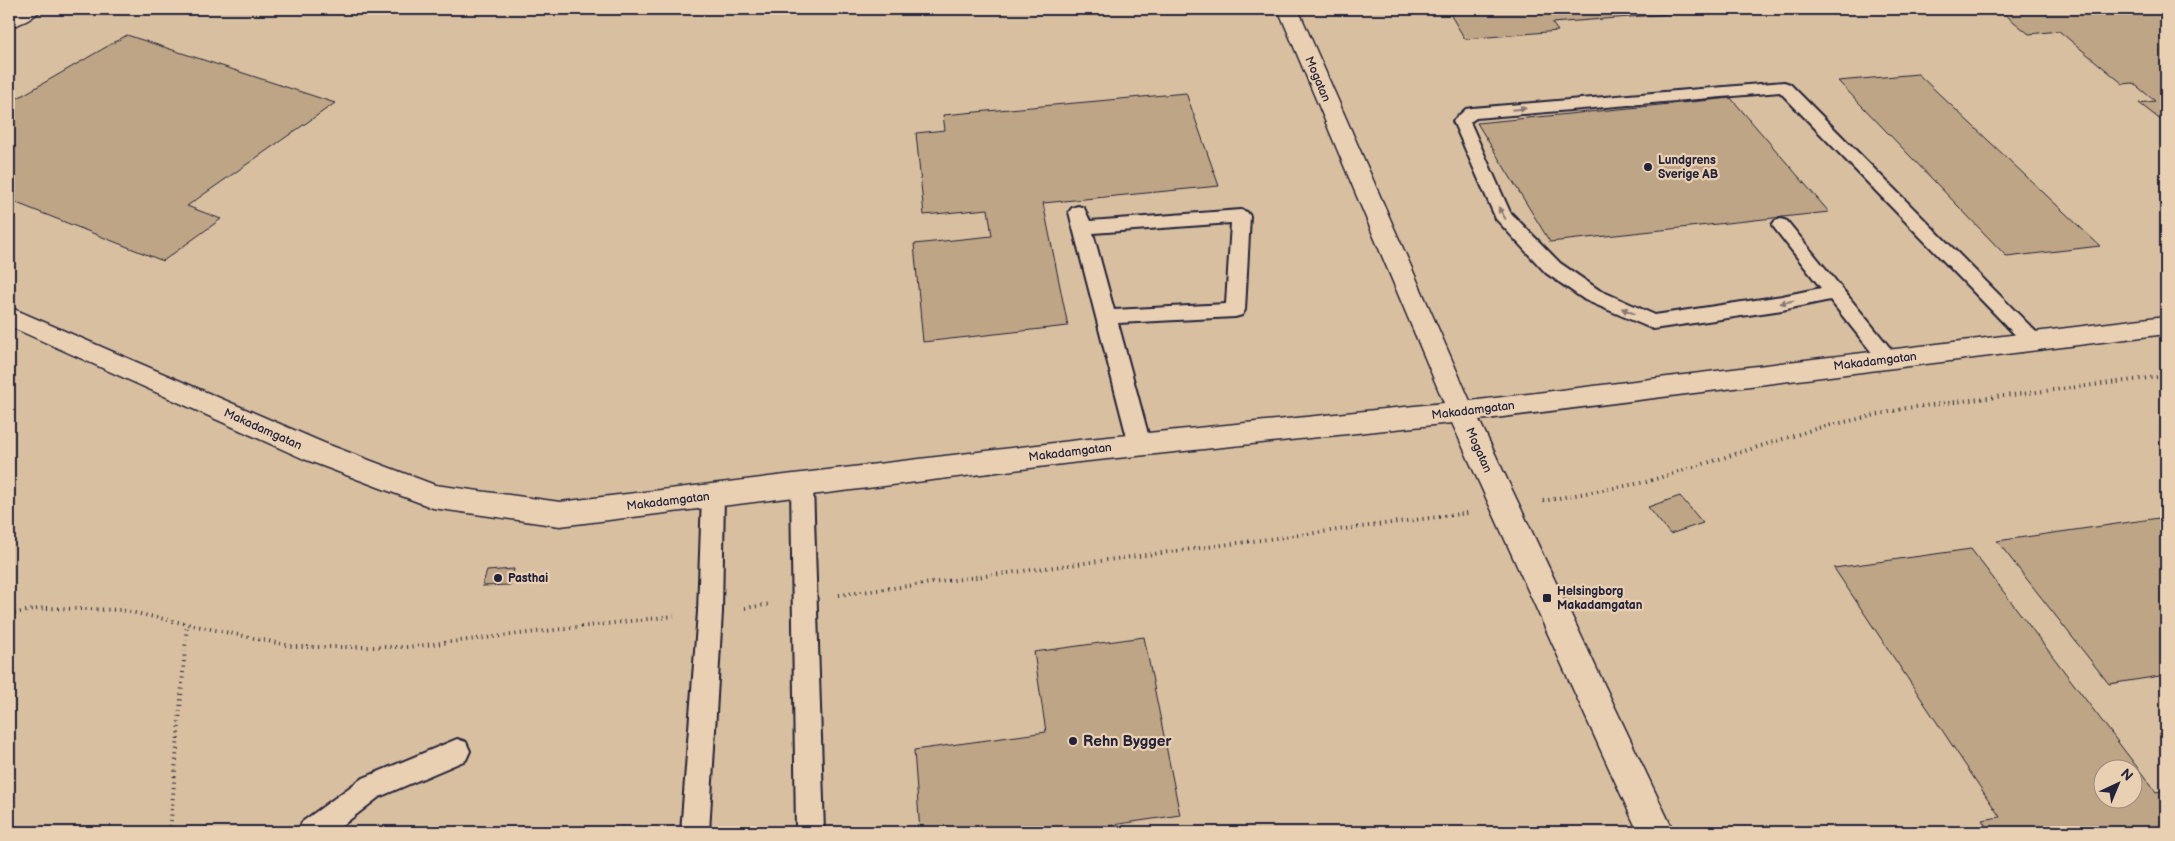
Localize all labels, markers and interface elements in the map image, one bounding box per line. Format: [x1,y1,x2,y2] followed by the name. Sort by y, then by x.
[1301,54,1334,104] street label: Mogatan
[1511,104,1527,112] one-way arrow
[1658,153,1719,182] place label: Lundgrens Sverige AB
[1642,161,1654,173] marker: Lundgrens Sverige AB
[1498,206,1507,219] one-way arrow
[1779,298,1795,306] one-way arrow
[1620,307,1635,315] one-way arrow
[1833,349,1918,374] street label: Makadamgatan
[1431,398,1516,423] street label: Makadamgatan
[221,406,304,453] street label: Makadamgatan
[1462,425,1495,475] street label: Mogatan
[1028,440,1113,465] street label: Makadamgatan
[626,489,711,514] street label: Makadamgatan
[508,571,548,586] place label: Pasthai
[492,572,504,584] marker: Pasthai
[1557,584,1643,613] place label: Helsingborg Makadamgatan
[1541,592,1553,604] marker: Helsingborg Makadamgatan
[1083,732,1172,751] place label: Rehn Bygger
[1067,735,1079,747] marker: Rehn Bygger
[2092,758,2142,808] north arrow
[2117,765,2136,785] text: N

